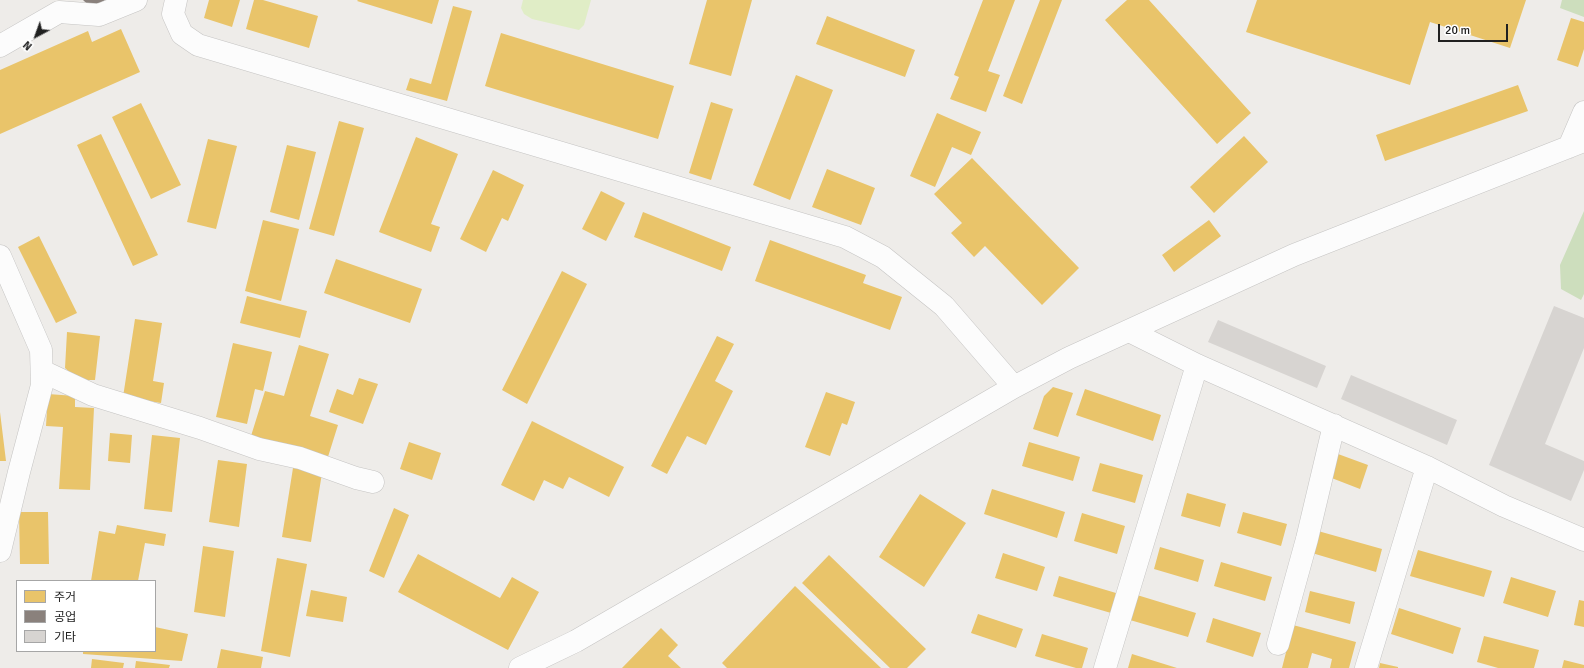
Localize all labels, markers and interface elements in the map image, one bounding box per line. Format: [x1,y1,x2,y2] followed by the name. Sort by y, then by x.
[16,16,56,56] north arrow
[1440,16,1510,42] scale bar
[1445,23,1470,38] text: 20 m
[21,38,35,53] text: N
[16,580,156,652] legend
[54,590,76,605] text: 주거
[54,610,76,625] text: 공업
[54,630,76,645] text: 기타

